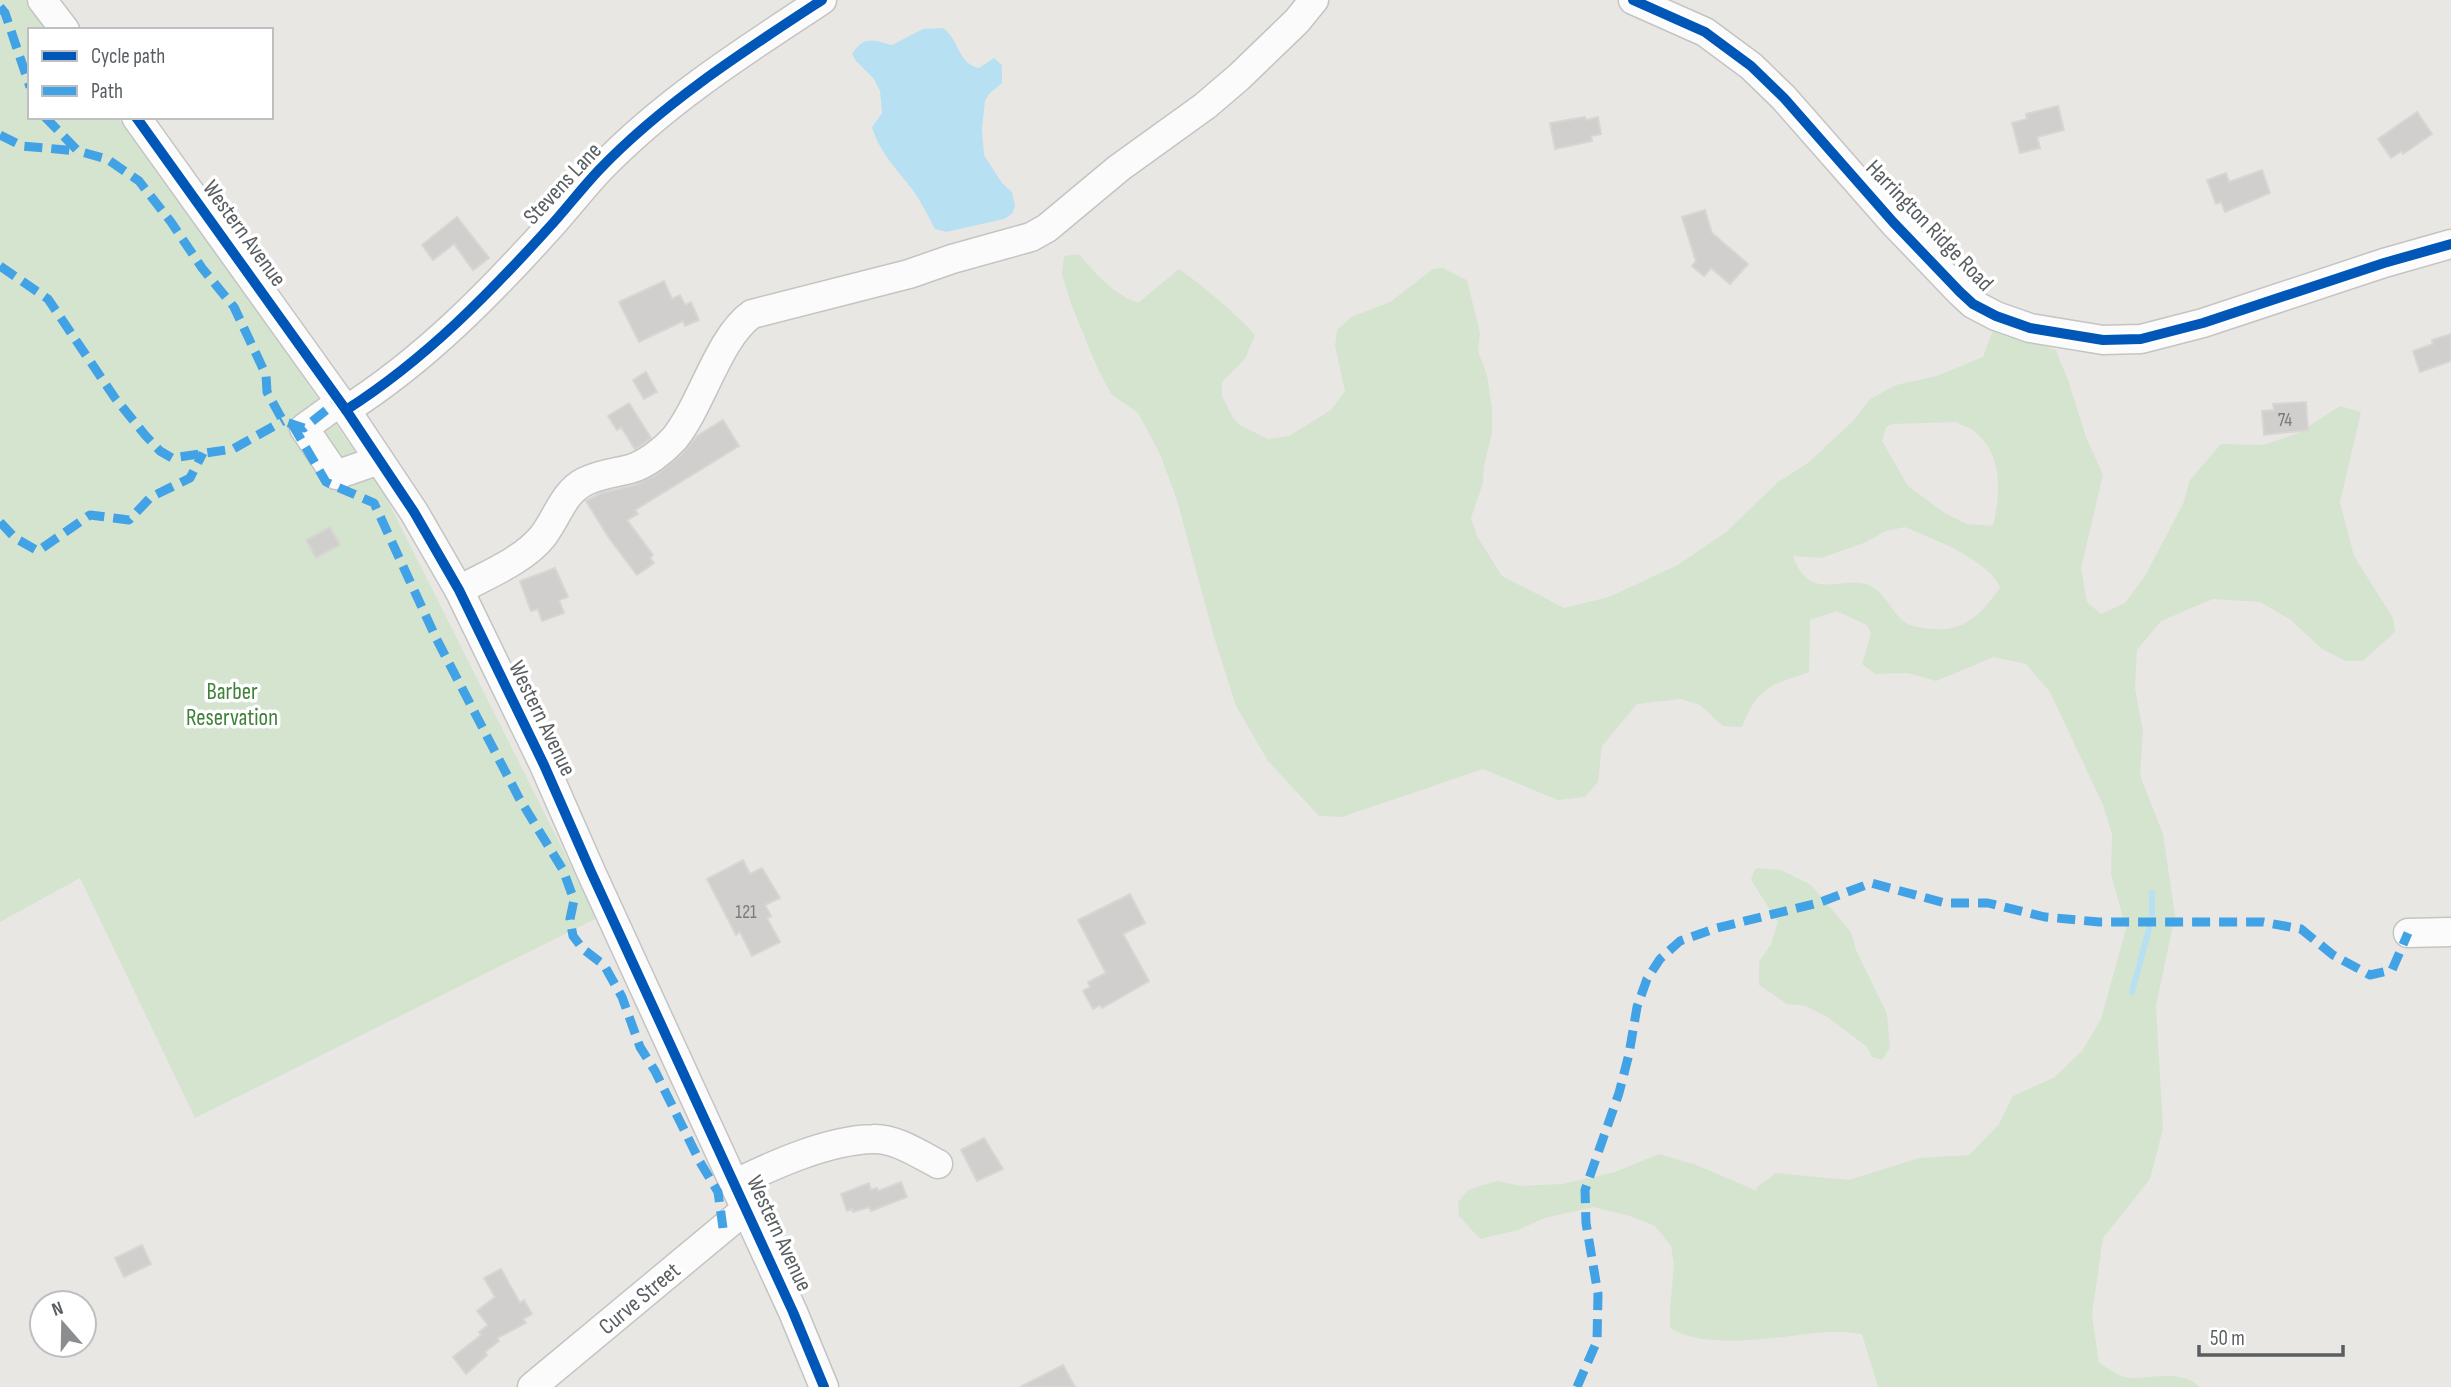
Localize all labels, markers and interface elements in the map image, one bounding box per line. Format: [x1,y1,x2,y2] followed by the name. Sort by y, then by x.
[28,28,273,119] legend
[91,44,165,69] text: Cycle path
[91,79,123,104] text: Path
[518,137,608,231] street label: Stevens Lane
[1860,154,1999,297] street label: Harrington Ridge Road
[196,175,292,292] street label: Western Avenue
[2278,409,2292,432] house number: 74
[502,656,582,781] street label: Western Avenue
[186,678,278,732] park label: Barber Reservation
[735,901,757,924] house number: 121
[740,1171,818,1296] street label: Western Avenue
[593,1257,686,1341] street label: Curve Street
[28,1289,98,1359] north arrow
[49,1297,66,1322] text: N
[2199,1314,2342,1358] scale bar
[2210,1326,2245,1351] text: 50 m

